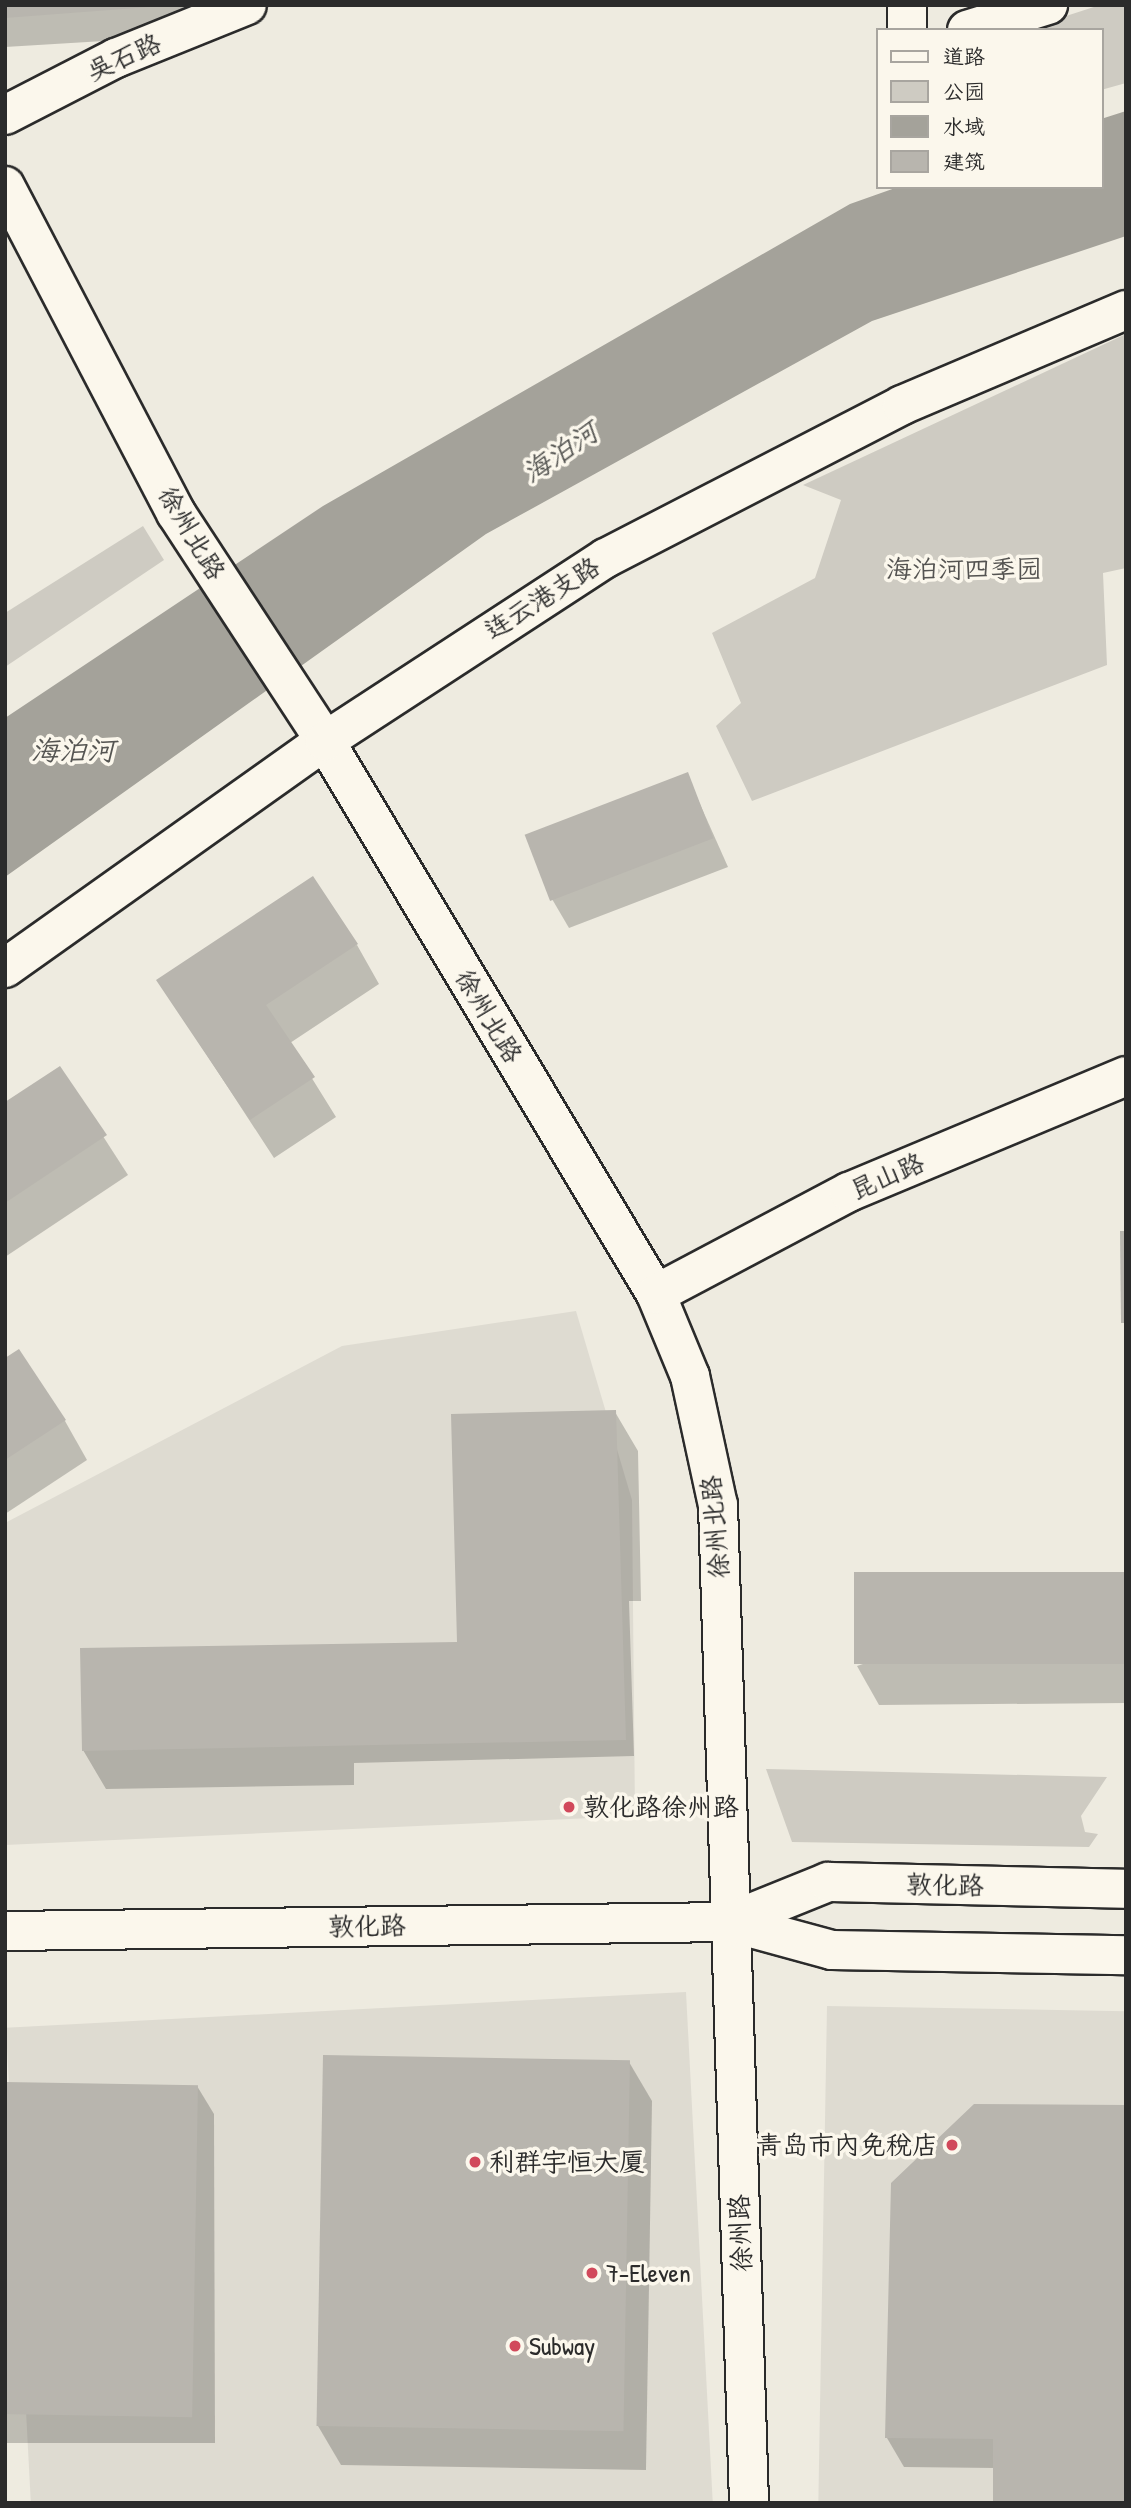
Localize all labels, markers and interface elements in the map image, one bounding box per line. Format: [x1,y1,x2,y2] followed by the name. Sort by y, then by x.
[82,27,166,87] street label: 吴石路
[876,28,1103,189] legend
[943,42,985,71] text: 道路
[943,77,985,106] text: 公园
[943,112,985,141] text: 水域
[943,147,985,176] text: 建筑
[516,415,604,489] water label: 海泊河
[152,480,232,586] street label: 徐州北路
[479,550,605,646] street label: 连云港支路
[886,553,1042,585] park label: 海泊河四季园
[31,733,115,767] water label: 海泊河
[449,963,529,1069] street label: 徐州北路
[845,1146,929,1206] street label: 昆山路
[695,1474,735,1580] street label: 徐州北路
[583,1791,739,1823] place label: 敦化路徐州路
[561,1799,577,1815] marker: 敦化路徐州路
[906,1869,984,1901] street label: 敦化路
[328,1910,406,1942] street label: 敦化路
[756,2129,938,2161] place label: 青岛市内免税店
[944,2137,960,2153] marker: 青岛市内免税店
[489,2146,645,2178] place label: 利群宇恒大厦
[467,2154,483,2170] marker: 利群宇恒大厦
[723,2193,757,2273] street label: 徐州路
[606,2257,691,2289] place label: 7-Eleven
[584,2265,600,2281] marker: 7-Eleven
[529,2330,595,2362] place label: Subway
[507,2338,523,2354] marker: Subway

